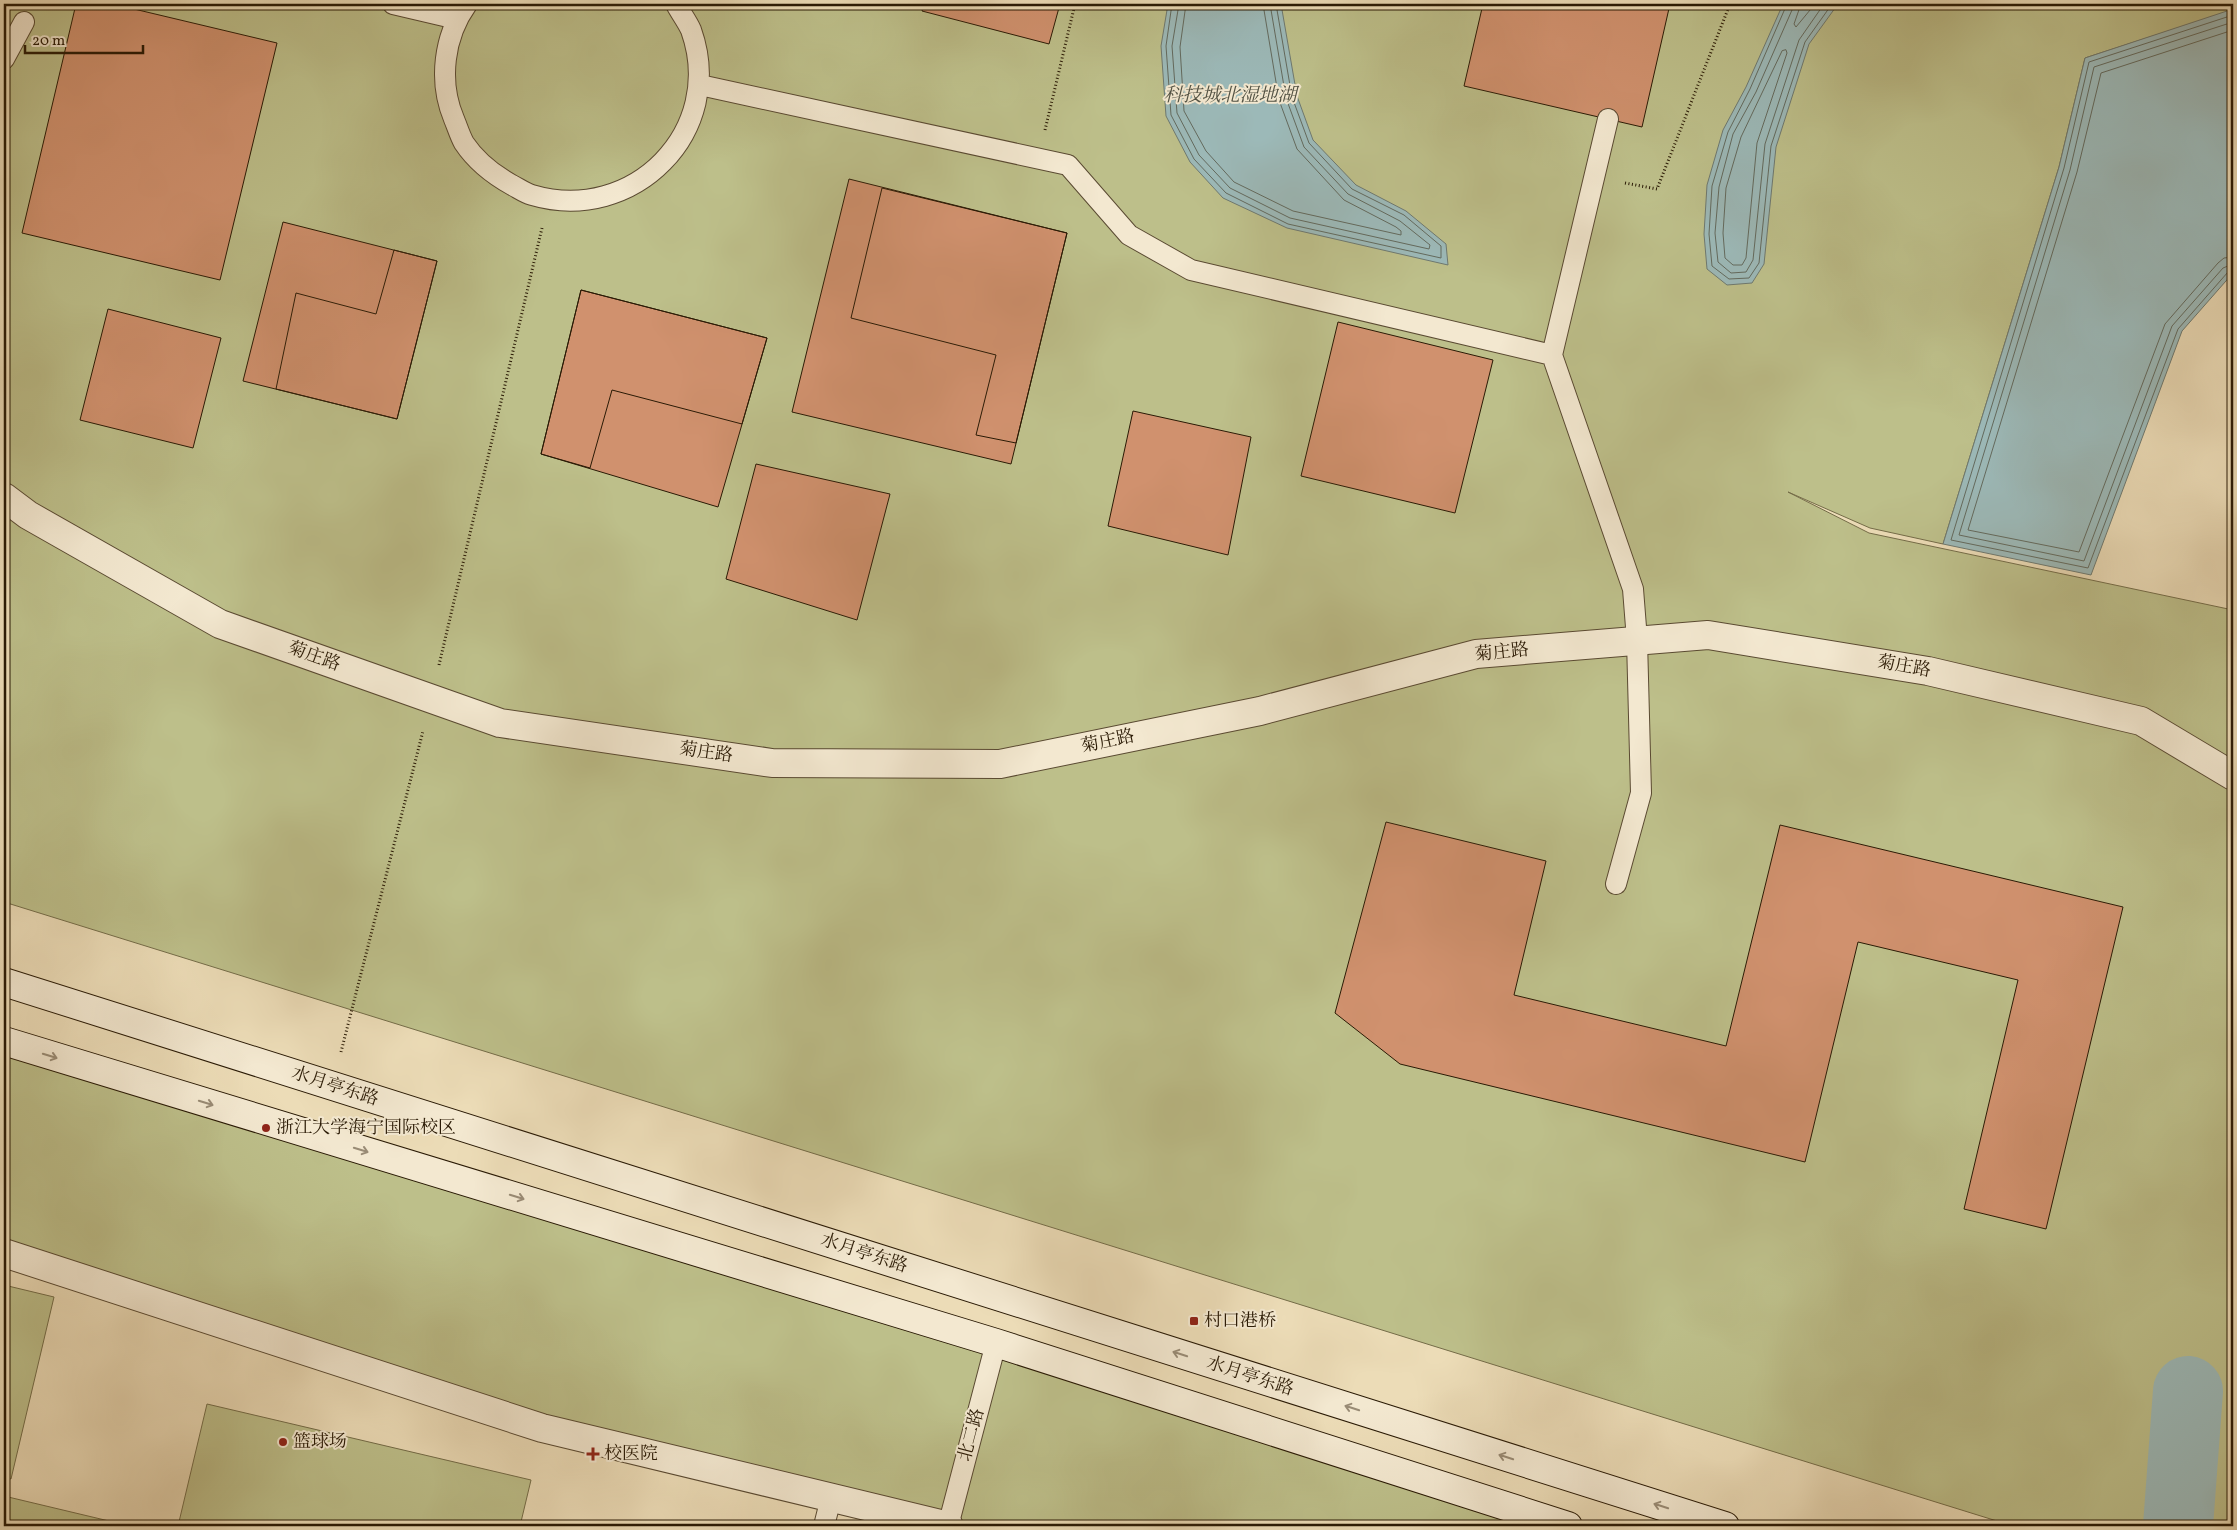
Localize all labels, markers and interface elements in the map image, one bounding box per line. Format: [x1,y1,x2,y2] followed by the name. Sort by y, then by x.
[25,22,142,54] scale bar
[32,31,65,52] text: 20 m
[1163,83,1299,109] water label: 科技城北湿地湖
[284,636,344,678] street label: 菊庄路
[1474,638,1530,668] street label: 菊庄路
[1875,650,1933,684] street label: 菊庄路
[1079,724,1137,760] street label: 菊庄路
[678,737,734,769] street label: 菊庄路
[42,1051,58,1061] one-way arrow
[288,1061,382,1113] street label: 水月亭东路
[197,1098,213,1108] one-way arrow
[276,1116,456,1141] place label: 浙江大学海宁国际校区
[260,1122,272,1134] marker: 浙江大学海宁国际校区
[353,1146,369,1156] one-way arrow
[508,1193,524,1203] one-way arrow
[817,1228,911,1280] street label: 水月亭东路
[1204,1309,1276,1334] place label: 村口港桥
[1188,1315,1200,1327] marker: 村口港桥
[1172,1349,1188,1359] one-way arrow
[1203,1351,1297,1403] street label: 水月亭东路
[1344,1403,1360,1413] one-way arrow
[953,1406,991,1464] street label: 北二路
[293,1430,347,1455] place label: 篮球场
[277,1436,289,1448] marker: 篮球场
[604,1442,658,1467] place label: 校医院
[586,1447,600,1461] marker: 校医院
[1499,1452,1515,1462] one-way arrow
[1654,1501,1670,1511] one-way arrow

